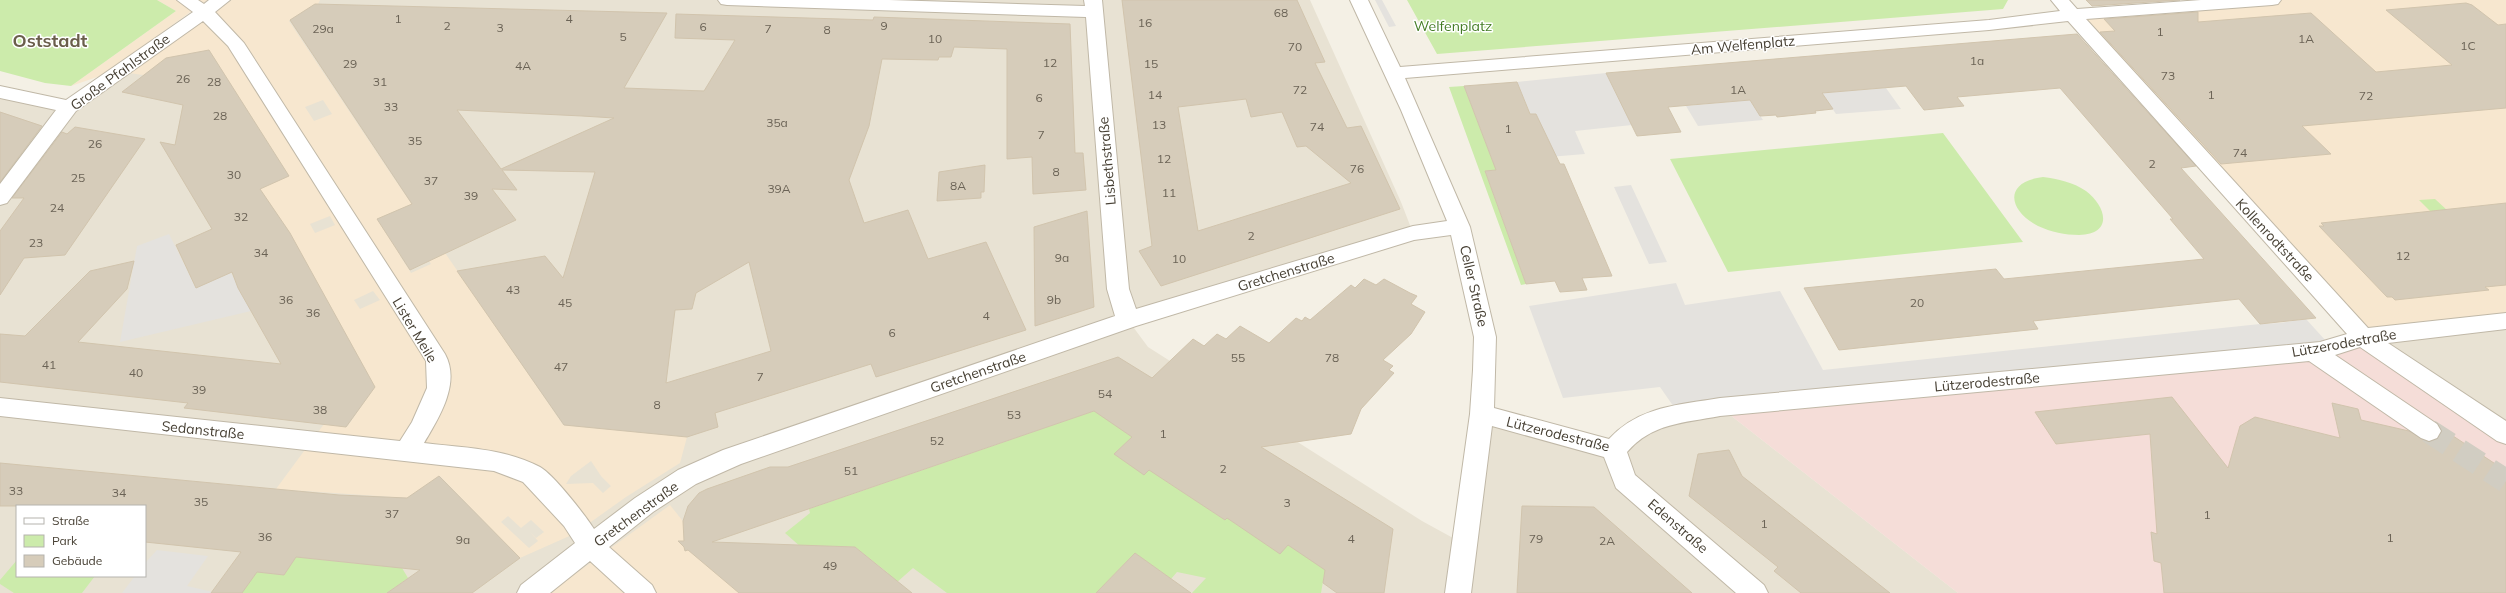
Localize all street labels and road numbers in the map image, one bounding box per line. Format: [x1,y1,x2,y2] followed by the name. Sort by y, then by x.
[67,30,173,114] street label: Große Pfahlstraße
[1690,31,1796,59] street label: Am Welfenplatz
[1094,116,1120,206] street label: Lisbethstraße
[2232,195,2318,285] street label: Kollenrodtstraße
[1456,243,1492,329] street label: Celler Straße
[1235,249,1337,295] street label: Gretchenstraße
[389,294,441,366] street label: Lister Meile
[2290,325,2398,361] street label: Lützerodestraße
[928,347,1028,397] street label: Gretchenstraße
[1933,368,2041,396] street label: Lützerodestraße
[1504,412,1612,456] street label: Lützerodestraße
[161,417,245,443] street label: Sedanstraße
[590,477,682,551] street label: Gretchenstraße
[1644,495,1712,557] street label: Edenstraße

